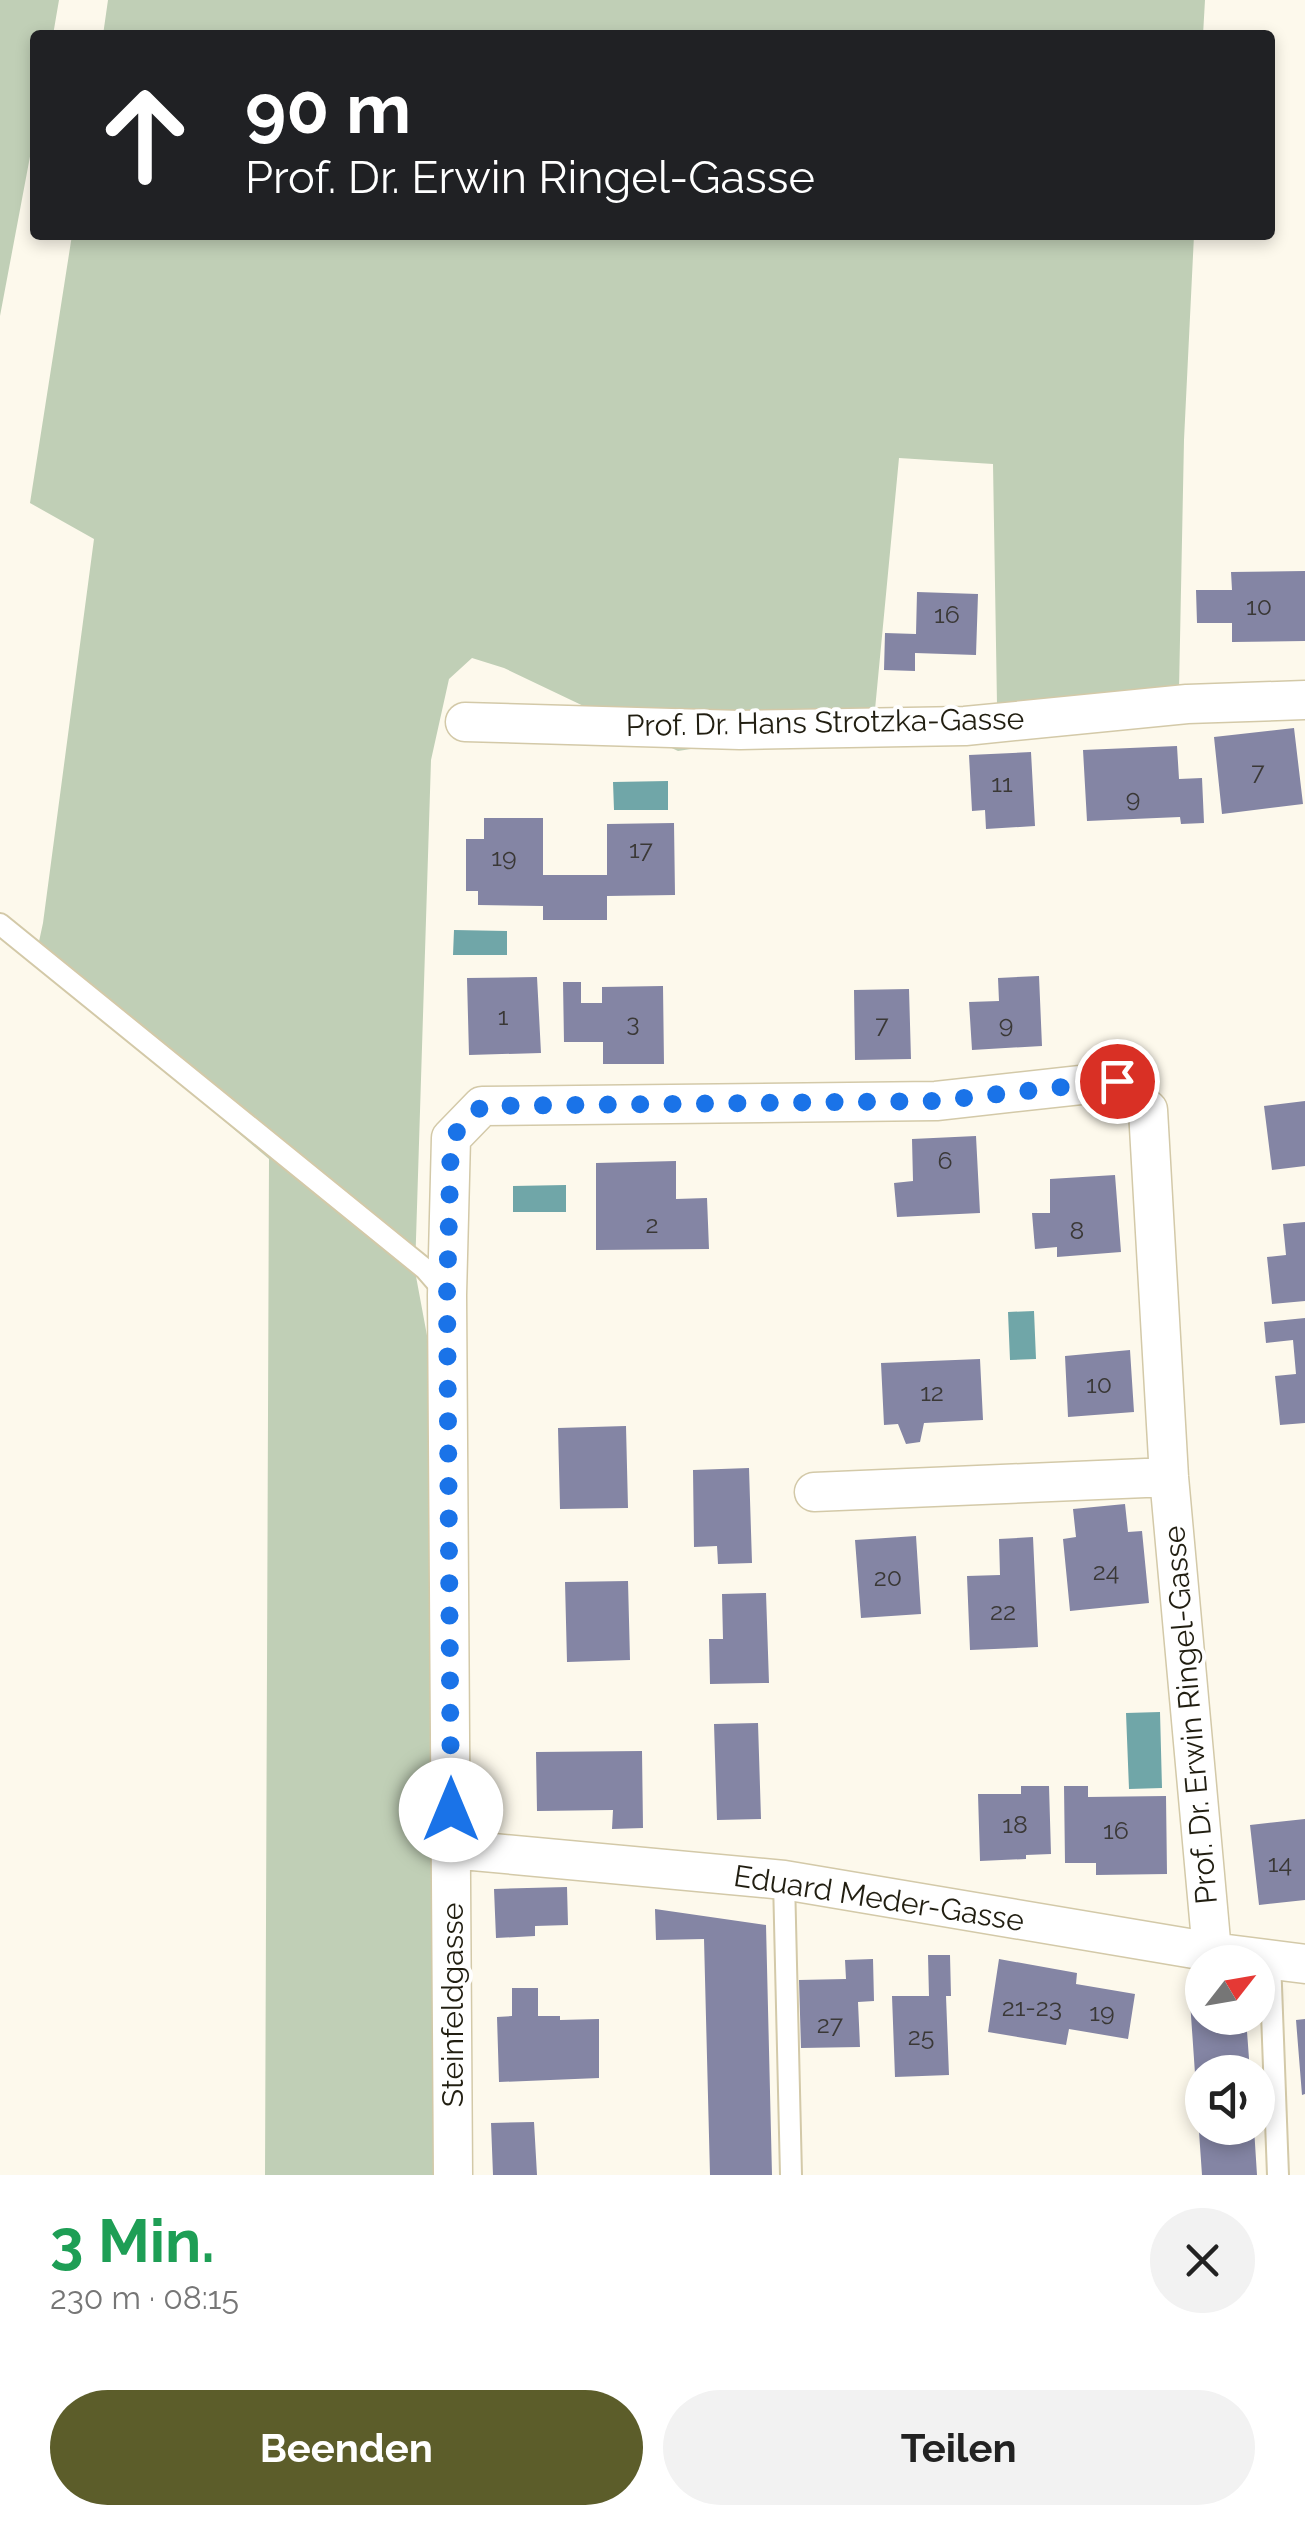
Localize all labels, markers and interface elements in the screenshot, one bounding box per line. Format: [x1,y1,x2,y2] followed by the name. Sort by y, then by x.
[245,67,411,149] text: 90 m
[80,70,210,200] icon: ahead
[245,151,815,204] text: Prof. Dr. Erwin Ringel-Gasse
[1246,591,1272,621] house number: 10
[934,599,960,629] house number: 16
[625,701,1025,743] street label: Prof. Dr. Hans Strotzka-Gasse
[1251,756,1265,786] house number: 7
[991,768,1013,798] house number: 11
[1126,783,1140,813] house number: 9
[629,834,654,864] house number: 17
[491,842,517,872] house number: 19
[498,1001,509,1031] house number: 1
[626,1007,640,1037] house number: 3
[875,1009,889,1039] house number: 7
[999,1009,1013,1039] house number: 9
[1075,1039,1160,1124] pin
[1090,1054,1145,1109] icon: arrive
[937,1145,953,1175] house number: 6
[645,1209,659,1239] house number: 2
[1070,1215,1084,1245] house number: 8
[1086,1369,1112,1399] house number: 10
[920,1377,944,1407] house number: 12
[1156,1524,1224,1906] street label: Prof. Dr. Erwin Ringel-Gasse
[1093,1556,1119,1586] house number: 24
[874,1562,902,1592] house number: 20
[990,1596,1016,1626] house number: 22
[399,1758,503,1862] position arrow
[1002,1809,1028,1839] house number: 18
[1103,1815,1129,1845] house number: 16
[1268,1848,1292,1878] house number: 14
[731,1858,1027,1938] street label: Eduard Meder-Gasse
[435,1903,470,2107] street label: Steinfeldgasse
[1185,1945,1275,2035] north arrow
[1185,1945,1275,2145] map controls
[1002,1992,1062,2022] house number: 21-23
[1089,1997,1115,2027] house number: 19
[817,2009,844,2039] house number: 27
[908,2021,934,2051] house number: 25
[1185,2055,1275,2145] button: sound
[50,2206,215,2276] text: 3 Min.
[1150,2208,1255,2313] button: close
[50,2279,239,2316] text: 230 m · 08:15
[50,2390,643,2505] button: Beenden
[663,2390,1255,2505] button: Teilen

